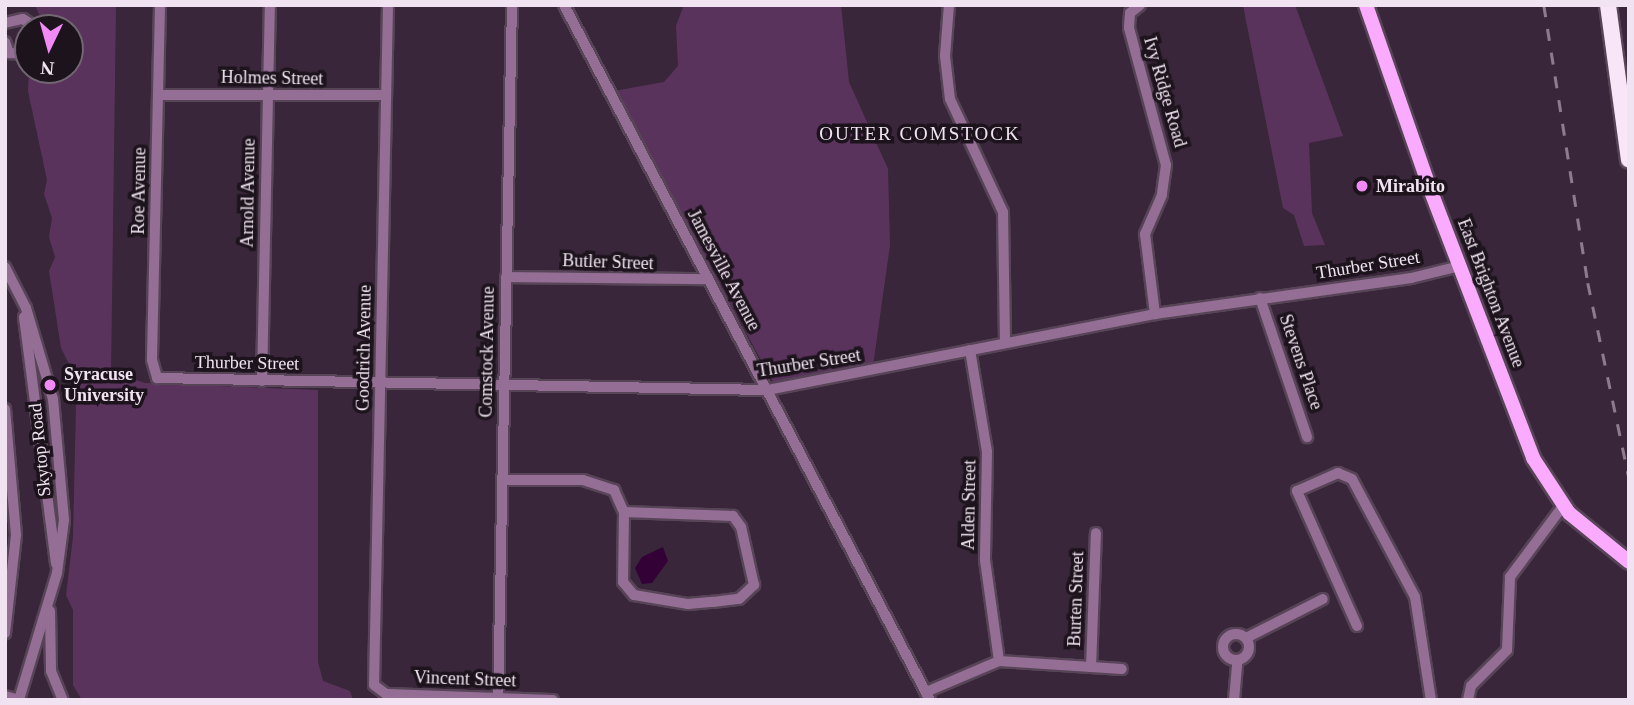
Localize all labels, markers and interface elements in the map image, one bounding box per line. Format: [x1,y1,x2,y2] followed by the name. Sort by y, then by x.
[14,14,84,84] north arrow
[1139,34,1191,150] street label: Ivy Ridge Road
[40,57,55,79] text: N
[221,66,323,90] street label: Holmes Street
[821,123,1019,145] district label: OUTER COMSTOCK
[236,138,260,248] street label: Arnold Avenue
[127,147,151,235] street label: Roe Avenue
[1376,175,1445,197] place label: Mirabito
[1354,178,1370,194] marker: Mirabito
[683,205,765,335] street label: Jamesville Avenue
[1452,215,1530,371] street label: East Brighton Avenue
[1315,246,1421,284] street label: Thurber Street
[562,250,654,274] street label: Butler Street
[352,284,376,412] street label: Goodrich Avenue
[475,286,499,418] street label: Comstock Avenue
[1275,311,1327,413] street label: Stevens Place
[756,344,862,382] street label: Thurber Street
[195,351,299,375] street label: Thurber Street
[64,364,144,406] place label: Syracuse University
[42,377,58,393] marker: Syracuse University
[24,402,56,498] street label: Skytop Road
[957,460,981,550] street label: Alden Street
[1064,551,1088,647] street label: Burten Street
[413,666,517,692] street label: Vincent Street

